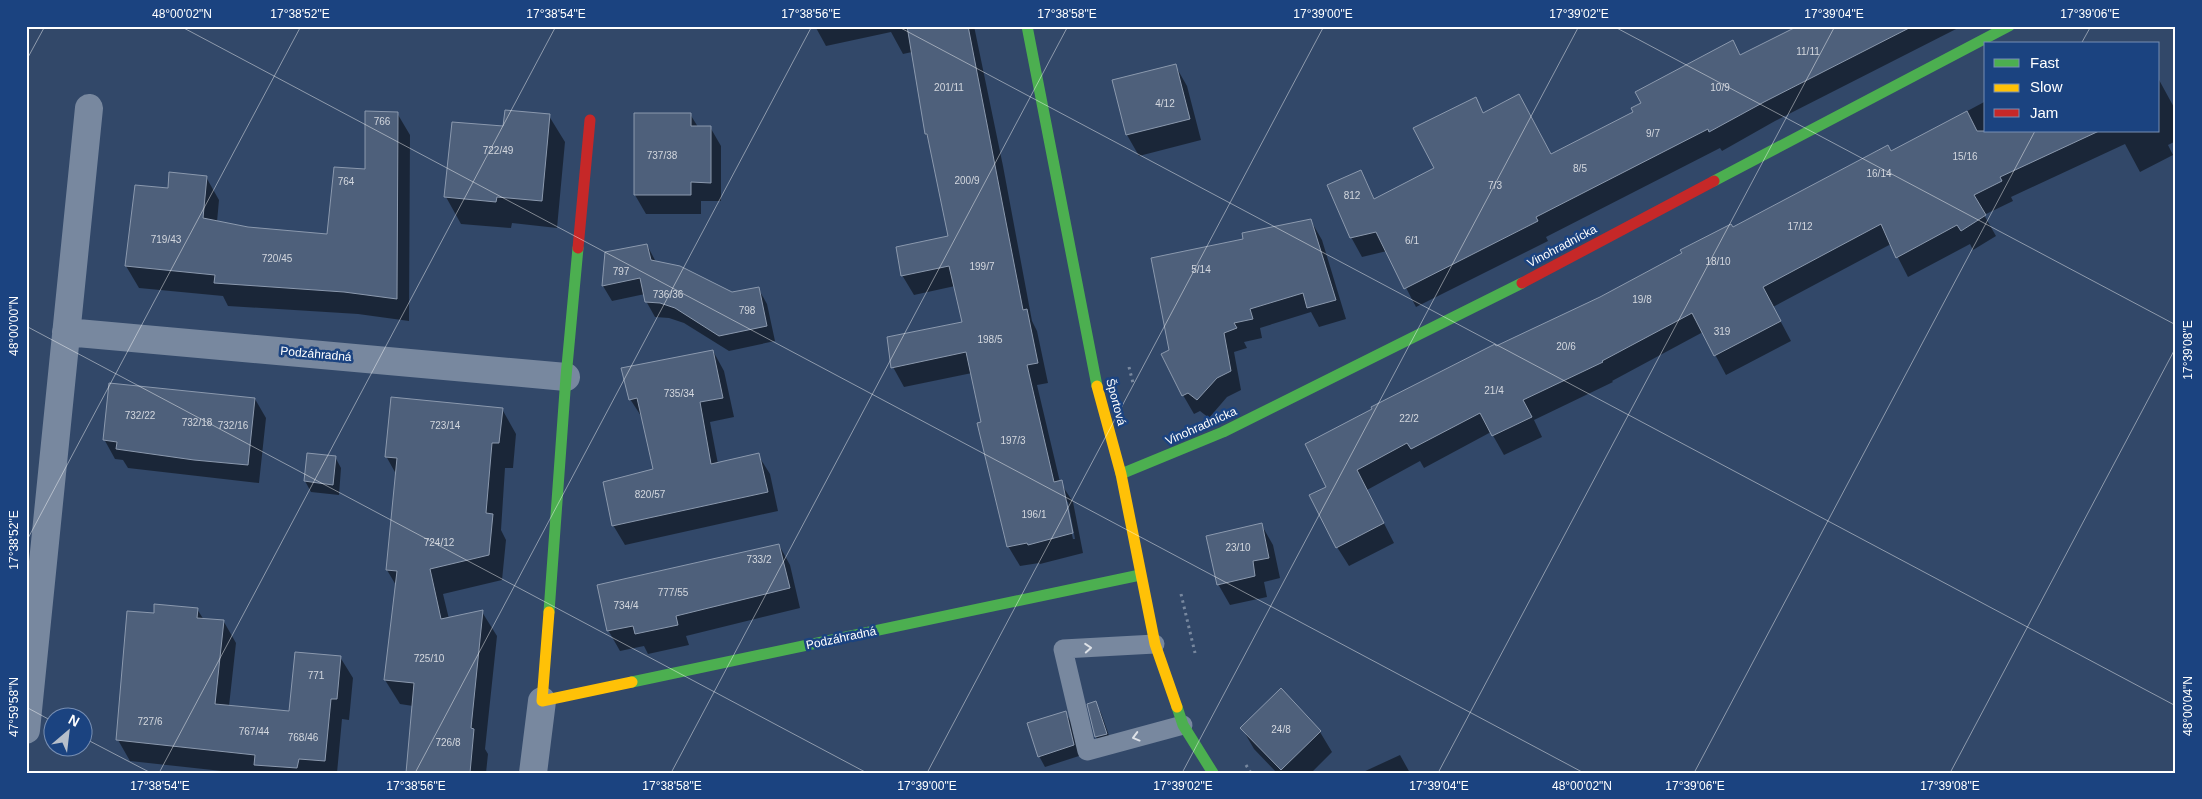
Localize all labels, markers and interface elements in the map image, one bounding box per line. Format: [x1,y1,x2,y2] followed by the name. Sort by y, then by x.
[152,7,212,21] text: 48°00'02"N
[270,7,330,21] text: 17°38'52"E
[526,7,586,21] text: 17°38'54"E
[781,7,841,21] text: 17°38'56"E
[1037,7,1097,21] text: 17°38'58"E
[1293,7,1353,21] text: 17°39'00"E
[1549,7,1609,21] text: 17°39'02"E
[1804,7,1864,21] text: 17°39'04"E
[2060,7,2120,21] text: 17°39'06"E
[1984,42,2160,132] legend
[1796,46,1820,57] house number: 11/11
[2030,54,2060,71] text: Fast
[2030,78,2063,95] text: Slow
[934,82,964,93] house number: 201/11
[1710,82,1730,93] house number: 10/9
[1155,98,1175,109] house number: 4/12
[2030,104,2058,121] text: Jam
[374,116,391,127] house number: 766
[1646,128,1660,139] house number: 9/7
[483,145,514,156] house number: 722/49
[647,150,678,161] house number: 737/38
[1952,151,1978,162] house number: 15/16
[1573,163,1587,174] house number: 8/5
[1866,168,1892,179] house number: 16/14
[954,175,980,186] house number: 200/9
[338,176,355,187] house number: 764
[1488,180,1502,191] house number: 7/3
[1344,190,1361,201] house number: 812
[1787,221,1813,232] house number: 17/12
[1525,222,1599,270] street label: Vinohradnícka
[151,234,182,245] house number: 719/43
[1405,235,1419,246] house number: 6/1
[262,253,293,264] house number: 720/45
[1705,256,1731,267] house number: 18/10
[969,261,995,272] house number: 199/7
[1191,264,1211,275] house number: 5/14
[613,266,630,277] house number: 797
[653,289,684,300] house number: 736/36
[1632,294,1652,305] house number: 19/8
[7,296,21,356] text: 48°00'00"N
[739,305,756,316] house number: 798
[2181,320,2195,380] text: 17°39'08"E
[1714,326,1731,337] house number: 319
[977,334,1003,345] house number: 198/5
[1556,341,1576,352] house number: 20/6
[280,344,352,364] street label: Podzáhradná
[1103,377,1130,427] street label: Športová
[1484,385,1504,396] house number: 21/4
[664,388,695,399] house number: 735/34
[1163,404,1239,448] street label: Vinohradnícka
[125,410,156,421] house number: 732/22
[1399,413,1419,424] house number: 22/2
[182,417,213,428] house number: 732/18
[218,420,249,431] house number: 732/16
[430,420,461,431] house number: 723/14
[1000,435,1026,446] house number: 197/3
[635,489,666,500] house number: 820/57
[1021,509,1047,520] house number: 196/1
[7,510,21,570] text: 17°38'52"E
[424,537,455,548] house number: 724/12
[1225,542,1251,553] house number: 23/10
[746,554,772,565] house number: 733/2
[658,587,689,598] house number: 777/55
[613,600,639,611] house number: 734/4
[805,624,878,652] street label: Podzáhradná
[1084,642,1092,653] one-way arrow
[414,653,445,664] house number: 725/10
[308,670,325,681] house number: 771
[2181,676,2195,736] text: 48°00'04"N
[7,677,21,737] text: 47°59'58"N
[42,706,92,756] north arrow
[66,711,82,730] text: N
[137,716,163,727] house number: 727/6
[1271,724,1291,735] house number: 24/8
[239,726,270,737] house number: 767/44
[288,732,319,743] house number: 768/46
[1133,732,1141,742] one-way arrow
[435,737,461,748] house number: 726/8
[130,779,190,793] text: 17°38'54"E
[386,779,446,793] text: 17°38'56"E
[642,779,702,793] text: 17°38'58"E
[897,779,957,793] text: 17°39'00"E
[1153,779,1213,793] text: 17°39'02"E
[1409,779,1469,793] text: 17°39'04"E
[1552,779,1612,793] text: 48°00'02"N
[1665,779,1725,793] text: 17°39'06"E
[1920,779,1980,793] text: 17°39'08"E

